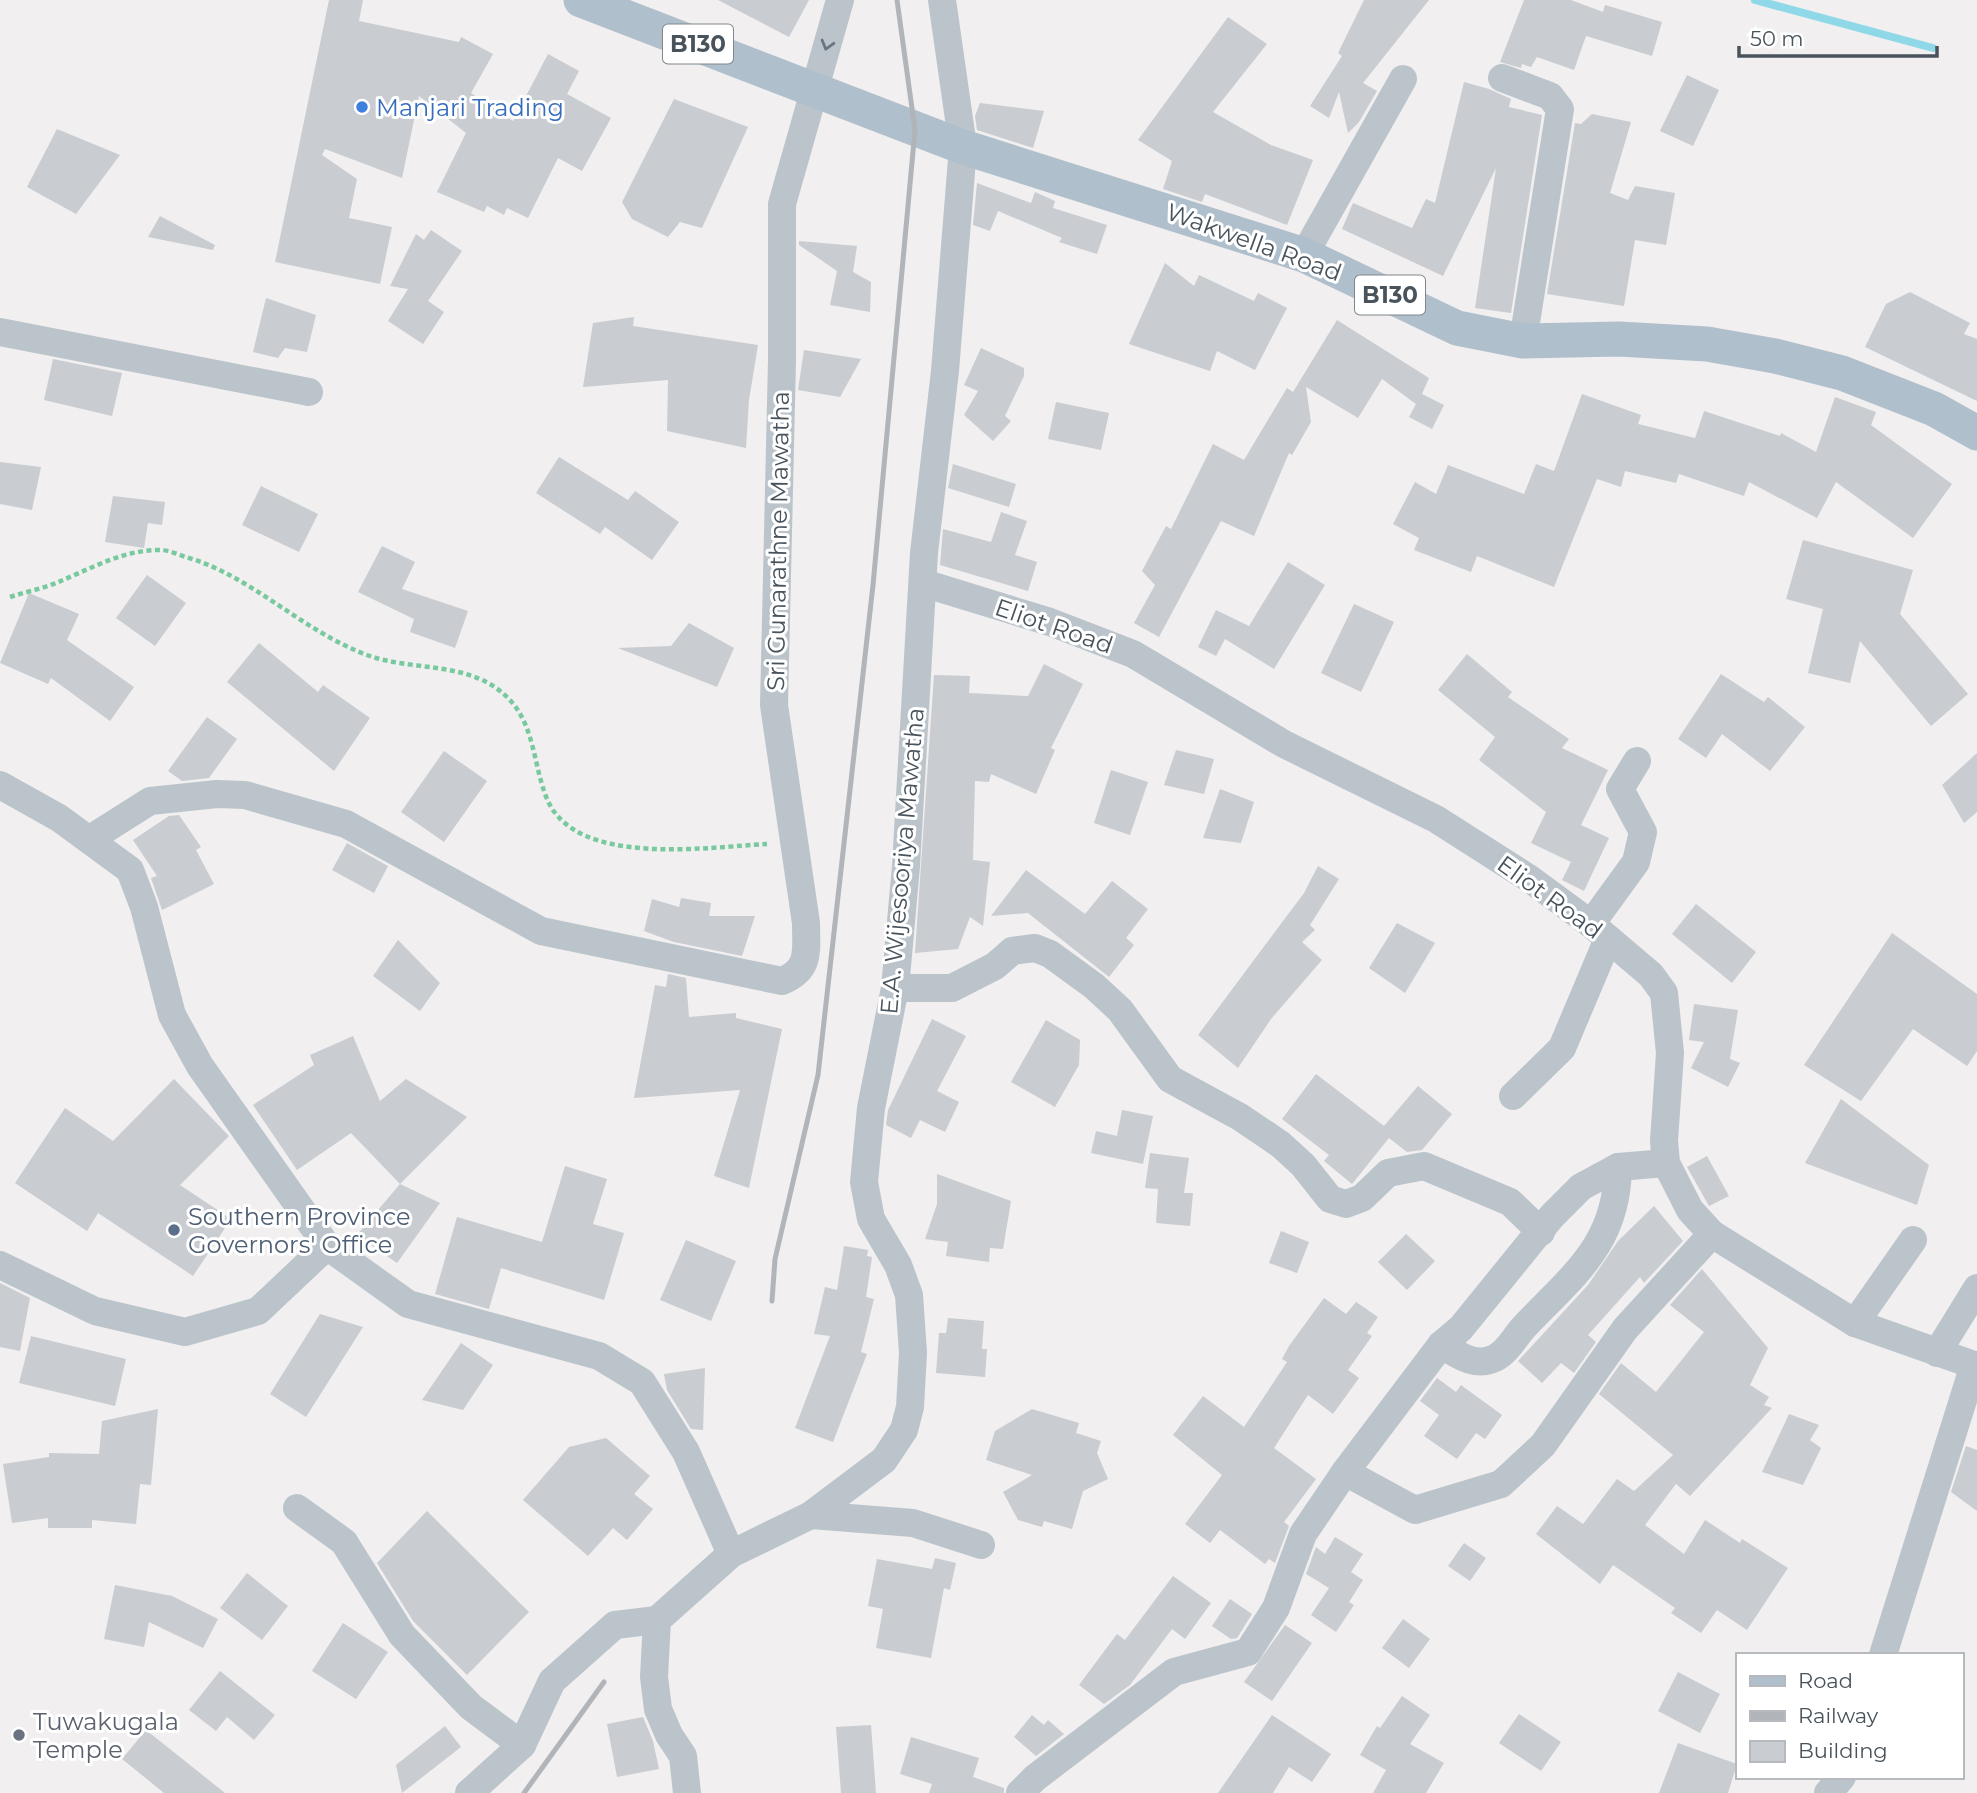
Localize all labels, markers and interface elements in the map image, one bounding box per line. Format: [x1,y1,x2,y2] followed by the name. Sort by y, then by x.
[1739,14,1937,58] scale bar
[663,24,733,64] road number: B130
[1750,26,1804,51] text: 50 m
[820,39,835,51] one-way arrow
[376,93,564,122] place label: Manjari Trading
[354,99,370,115] marker: Manjari Trading
[1162,197,1346,287] street label: Wakwella Road
[1355,276,1425,314] road number: B130
[761,391,795,691] street label: Sri Gunarathne Mawatha
[991,592,1117,660] street label: Eliot Road
[874,706,930,1016] street label: E.A. Wijesooriya Mawatha
[1492,849,1608,945] street label: Eliot Road
[188,1202,411,1259] place label: Southern Province Governors' Office
[166,1222,182,1238] marker: Southern Province Governors' Office
[1736,1653,1963,1779] legend
[1798,1668,1853,1693] text: Road
[1798,1703,1879,1728] text: Railway
[33,1707,179,1764] place label: Tuwakugala Temple
[11,1727,27,1743] marker: Tuwakugala Temple
[1798,1738,1888,1763] text: Building

